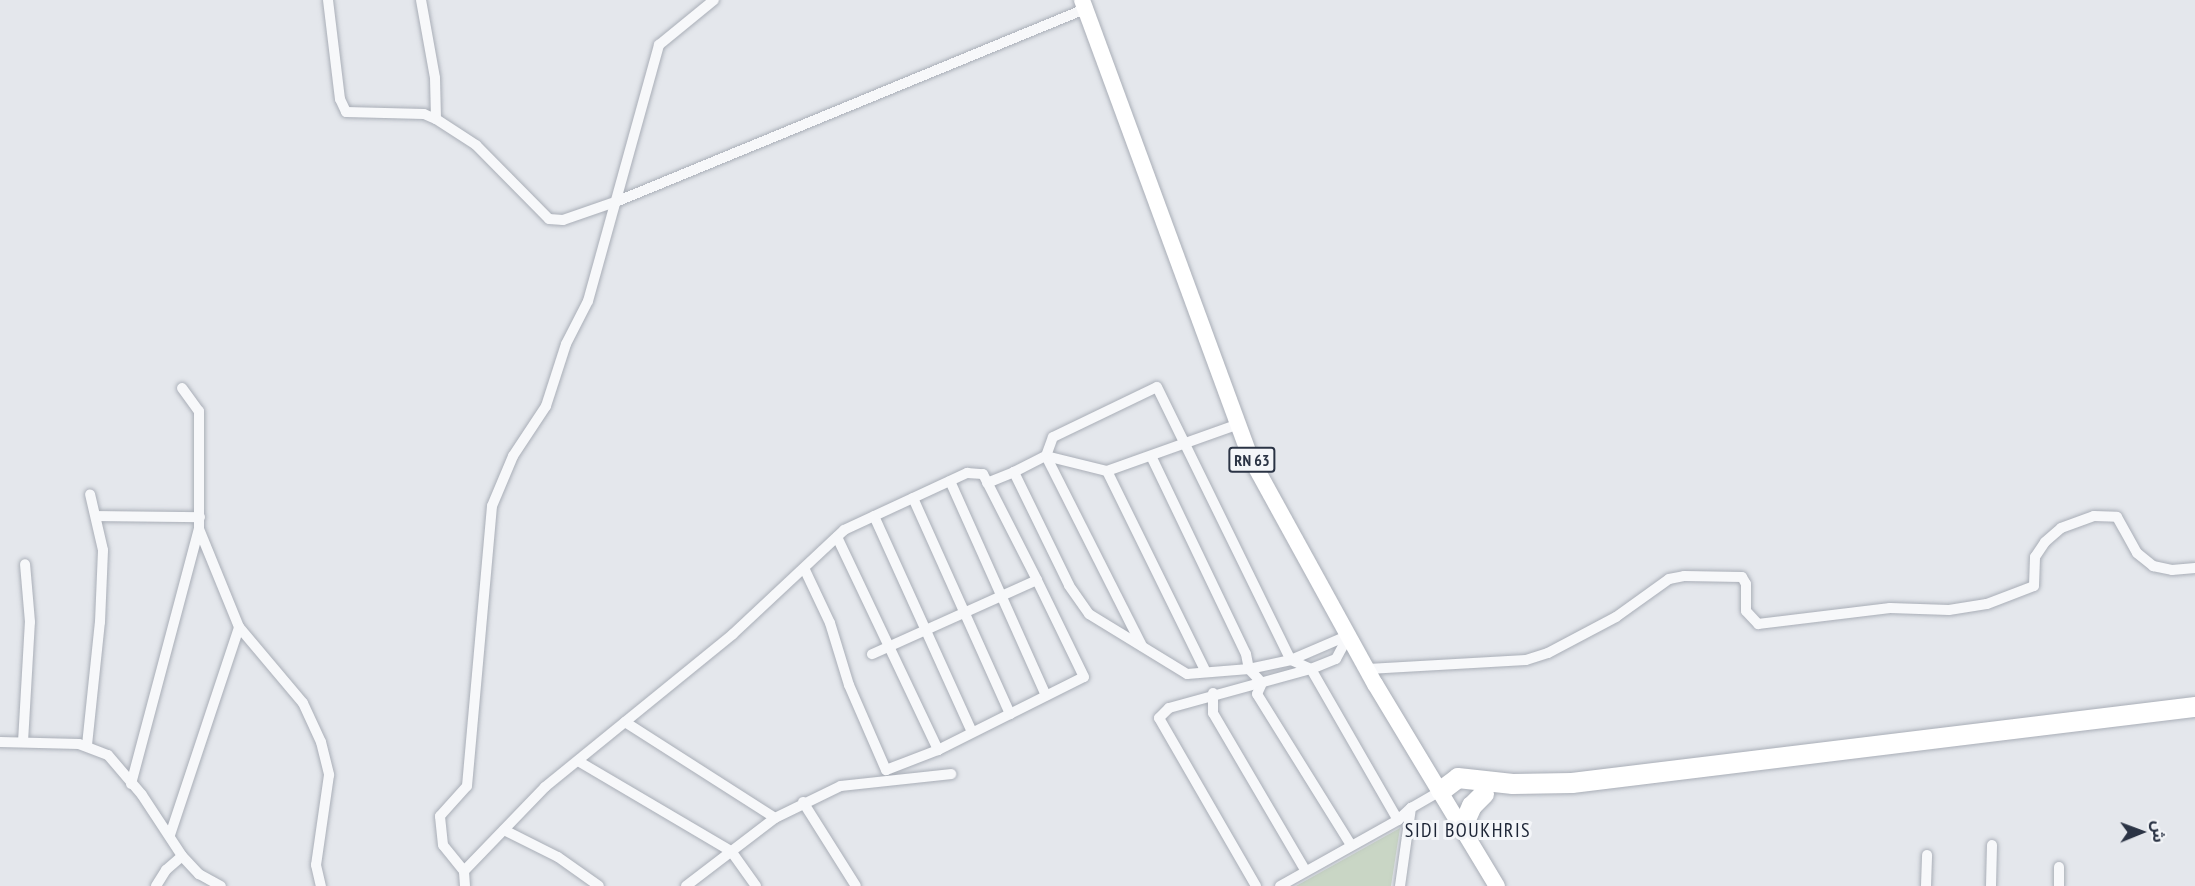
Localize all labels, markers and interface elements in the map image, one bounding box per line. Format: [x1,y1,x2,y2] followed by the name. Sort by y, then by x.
[1228,447,1276,473] road number: RN 63
[2111,802,2171,862] north arrow
[1405,818,1531,842] district label: SIDI BOUKHRIS
[2149,821,2169,843] text: ش

